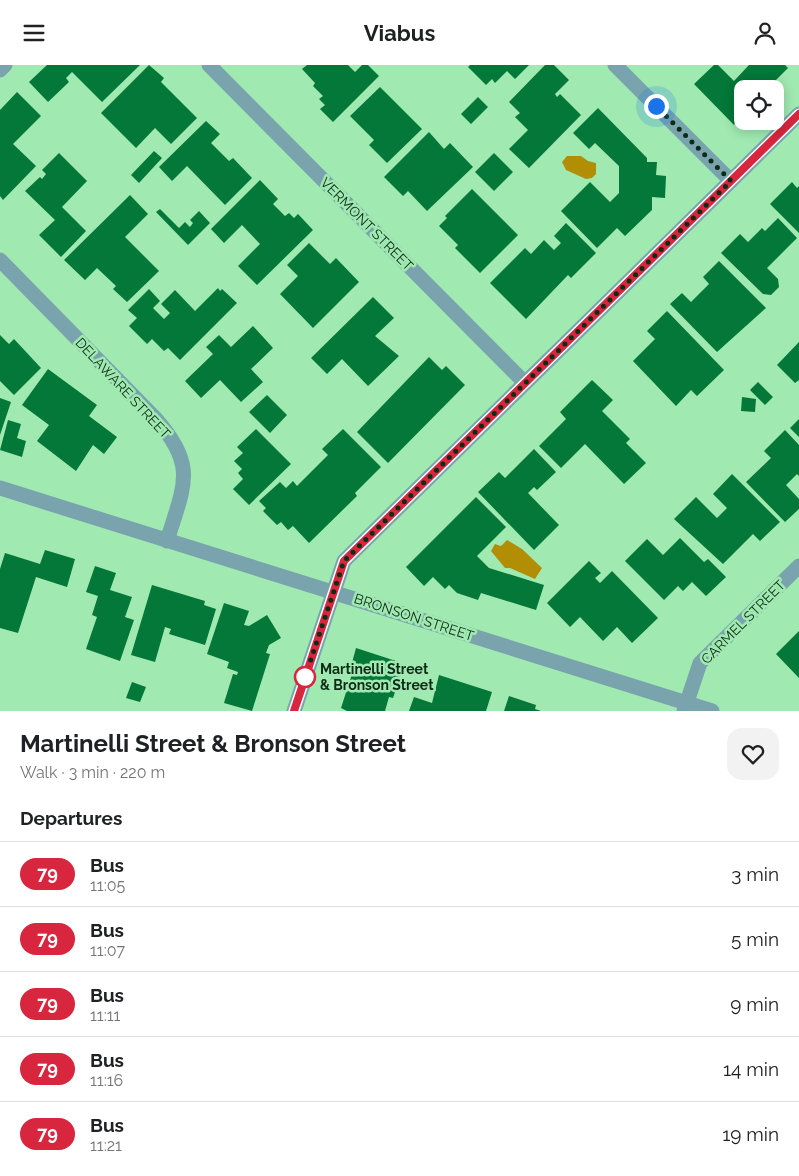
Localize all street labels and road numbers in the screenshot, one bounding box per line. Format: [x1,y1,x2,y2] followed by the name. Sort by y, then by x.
[317,174,417,274] street label: VERMONT STREET
[72,334,174,442] street label: DELAWARE STREET
[698,576,789,667] street label: CARMEL STREET
[352,590,476,644] street label: BRONSON STREET

